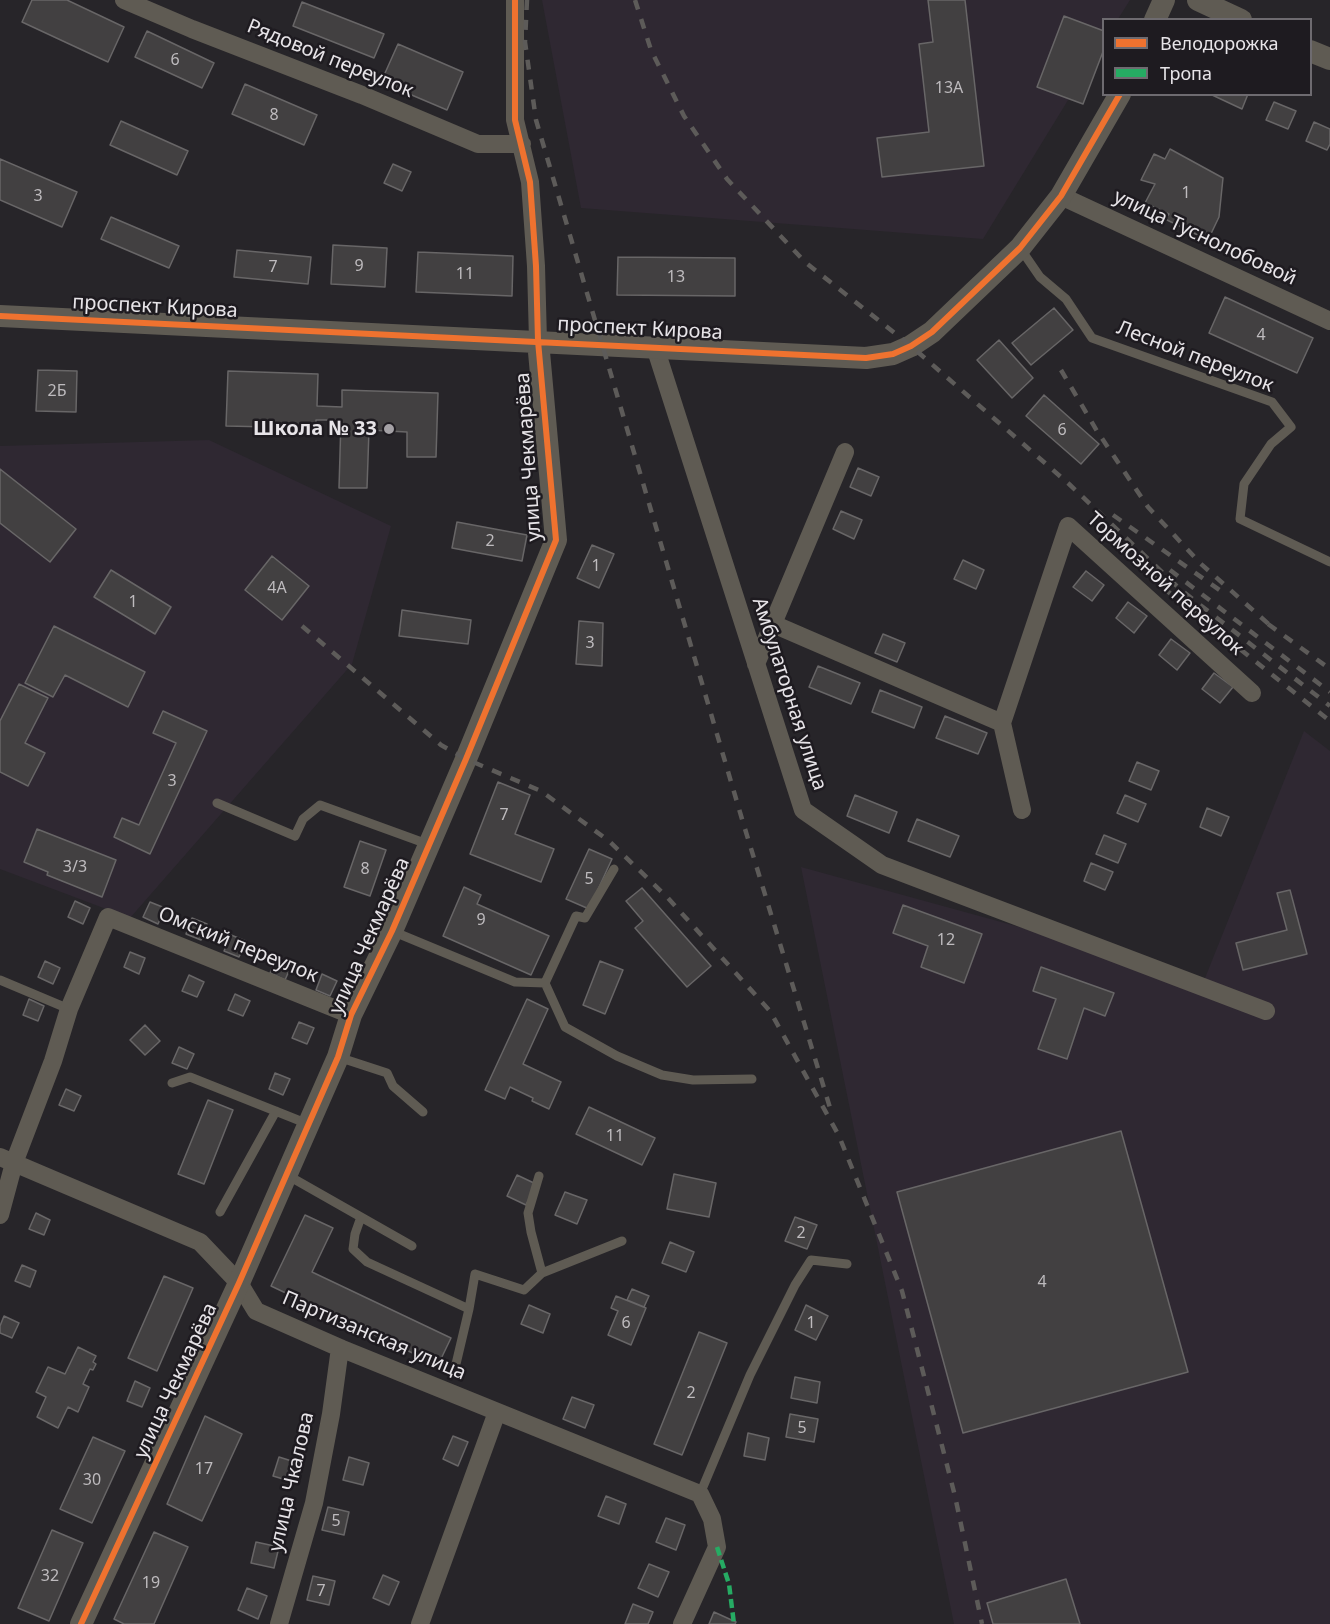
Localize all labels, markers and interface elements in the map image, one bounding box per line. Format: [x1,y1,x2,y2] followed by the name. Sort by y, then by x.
[243,15,417,103] street label: Рядовой переулок
[1102,18,1312,96] legend
[1160,31,1278,55] text: Велодорожка
[170,50,180,70] house number: 6
[1160,61,1212,85] text: Тропа
[935,78,963,98] house number: 13А
[269,105,279,125] house number: 8
[1181,183,1191,203] house number: 1
[1110,185,1300,291] street label: улица Туснолобовой
[33,186,43,206] house number: 3
[354,256,364,276] house number: 9
[268,257,278,277] house number: 7
[456,264,474,284] house number: 11
[667,267,685,287] house number: 13
[72,291,238,323] street label: проспект Кирова
[557,313,723,345] street label: проспект Кирова
[1113,316,1277,398] street label: Лесной переулок
[1256,325,1266,345] house number: 4
[511,372,547,542] street label: улица Чекмарёва
[48,381,66,401] house number: 2Б
[253,417,377,441] place label: Школа № 33
[1057,420,1067,440] house number: 6
[382,422,396,436] marker: Школа № 33
[1082,507,1248,661] street label: Тормозной переулок
[485,531,495,551] house number: 2
[591,556,601,576] house number: 1
[267,578,287,598] house number: 4А
[128,592,138,612] house number: 1
[746,595,832,793] street label: Амбулаторная улица
[585,633,595,653] house number: 3
[167,771,177,791] house number: 3
[499,805,509,825] house number: 7
[325,854,415,1018] street label: улица Чекмарёва
[63,857,87,877] house number: 3/3
[360,859,370,879] house number: 8
[584,869,594,889] house number: 5
[155,902,321,988] street label: Омский переулок
[476,910,486,930] house number: 9
[937,930,955,950] house number: 12
[606,1126,624,1146] house number: 11
[796,1223,806,1243] house number: 2
[1037,1272,1047,1292] house number: 4
[279,1286,469,1386] street label: Партизанская улица
[129,1299,223,1463] street label: улица Чекмарёва
[621,1313,631,1333] house number: 6
[806,1313,816,1333] house number: 1
[686,1383,696,1403] house number: 2
[264,1410,320,1554] street label: улица Чкалова
[797,1418,807,1438] house number: 5
[195,1459,213,1479] house number: 17
[83,1470,101,1490] house number: 30
[331,1511,341,1531] house number: 5
[41,1566,59,1586] house number: 32
[142,1573,160,1593] house number: 19
[316,1581,326,1601] house number: 7

